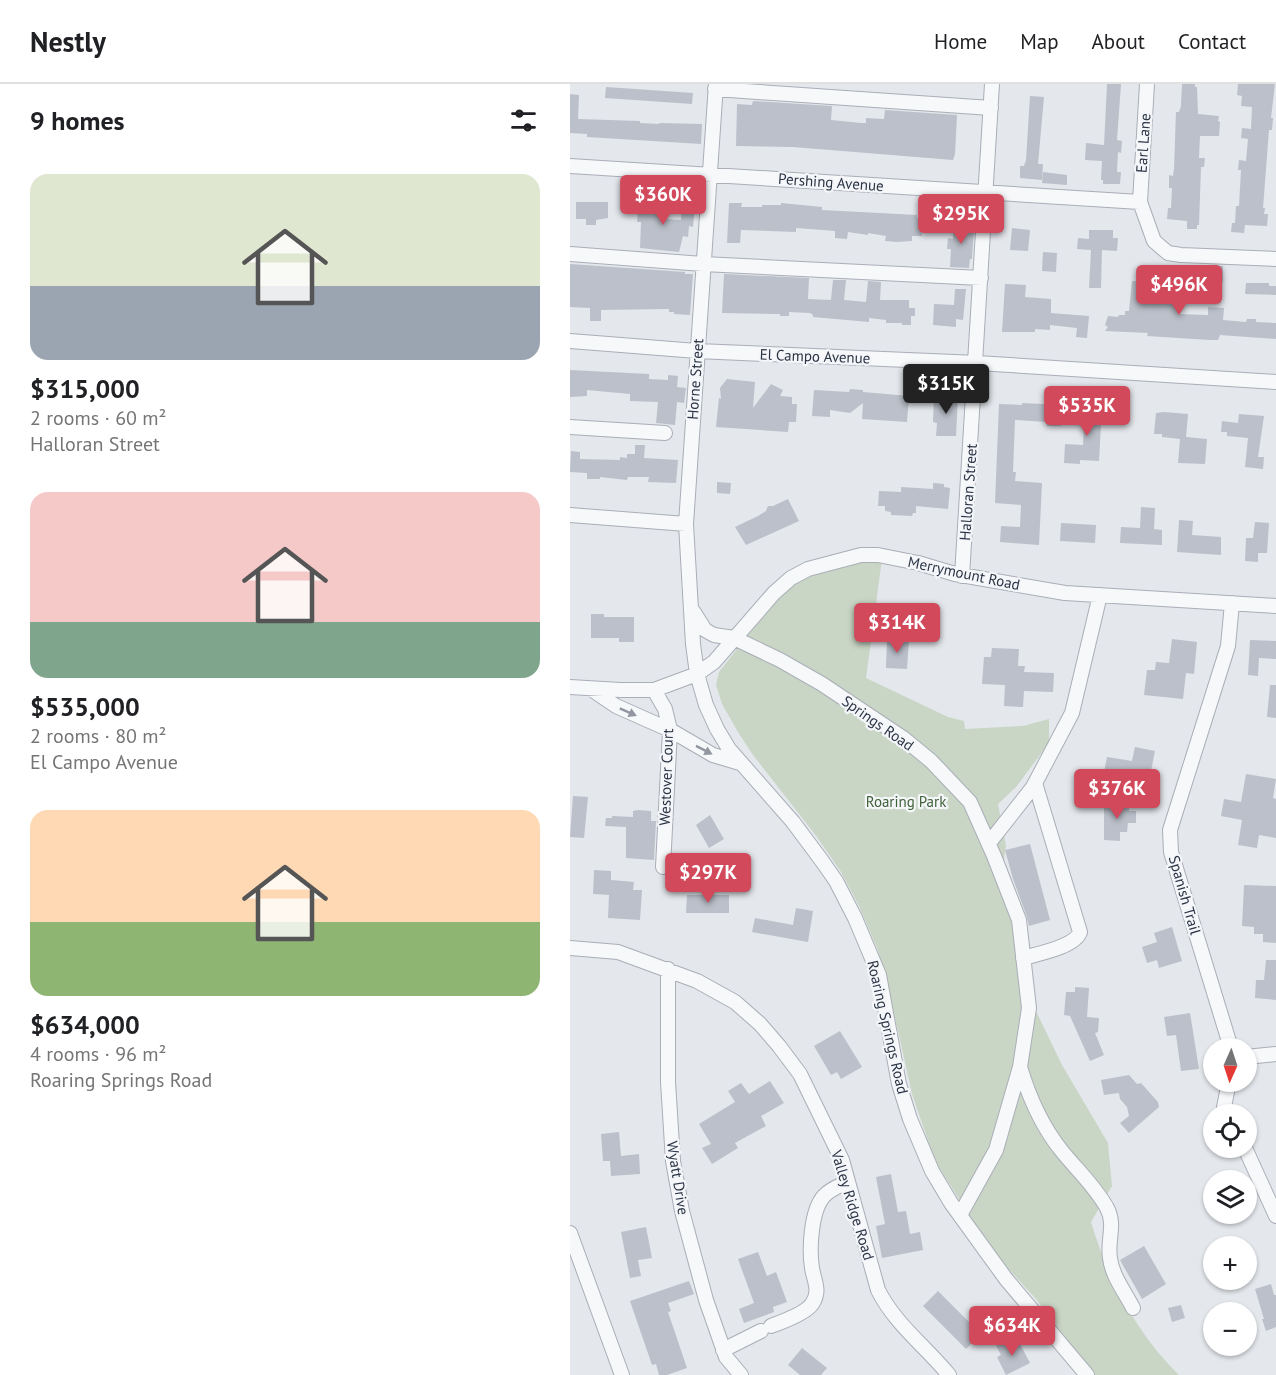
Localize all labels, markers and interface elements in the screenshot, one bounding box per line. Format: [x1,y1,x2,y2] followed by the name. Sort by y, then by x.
[30,23,106,60] text: Nestly
[934,28,987,55] text: Home
[1020,28,1059,55] text: Map
[1092,28,1145,55] text: About
[1178,28,1246,55] text: Contact
[30,104,125,137] text: 9 homes
[507,104,540,137] icon: filters
[1131,113,1155,173] street label: Earl Lane
[778,169,884,195] street label: Pershing Avenue
[621,175,705,226] pin: $360K
[634,181,692,207] text: $360K
[919,194,1003,245] pin: $295K
[932,200,990,226] text: $295K
[231,213,339,321] icon: home
[1137,265,1221,316] pin: $496K
[1150,271,1208,297] text: $496K
[683,338,707,420] street label: Horne Street
[759,345,871,367] street label: El Campo Avenue
[904,364,988,415] pin: $315K
[917,370,975,396] text: $315K
[30,372,140,405] text: $315,000
[1045,386,1129,437] pin: $535K
[1058,392,1116,418] text: $535K
[30,405,166,431] text: 2 rooms · 60 m²
[30,431,160,457] text: Halloran Street
[955,443,981,541] street label: Halloran Street
[231,531,339,639] icon: home
[906,552,1022,594] street label: Merrymount Road
[855,603,939,654] pin: $314K
[868,609,926,635] text: $314K
[30,690,140,723] text: $535,000
[838,691,918,755] street label: Springs Road
[620,707,637,716] one-way arrow
[30,723,166,749] text: 2 rooms · 80 m²
[655,728,677,826] street label: Westover Court
[695,745,712,755] one-way arrow
[30,749,178,775] text: El Campo Avenue
[1075,769,1159,820] pin: $376K
[1088,775,1146,801] text: $376K
[866,792,947,811] park label: Roaring Park
[231,849,339,957] icon: home
[666,853,750,904] pin: $297K
[1165,853,1206,937] street label: Spanish Trail
[679,859,737,885] text: $297K
[863,958,913,1096] street label: Roaring Springs Road
[30,1008,140,1041] text: $634,000
[1203,1038,1257,1092] north arrow
[1203,1038,1257,1356] map controls
[30,1041,166,1067] text: 4 rooms · 96 m²
[30,1067,212,1093] text: Roaring Springs Road
[1203,1104,1257,1158] button: locate
[663,1140,693,1216] street label: Wyatt Drive
[827,1147,879,1262] street label: Valley Ridge Road
[1203,1170,1257,1224] button: layers
[1203,1236,1257,1290] button: +
[1203,1302,1257,1356] button: −
[970,1306,1054,1357] pin: $634K
[983,1312,1041,1338] text: $634K

